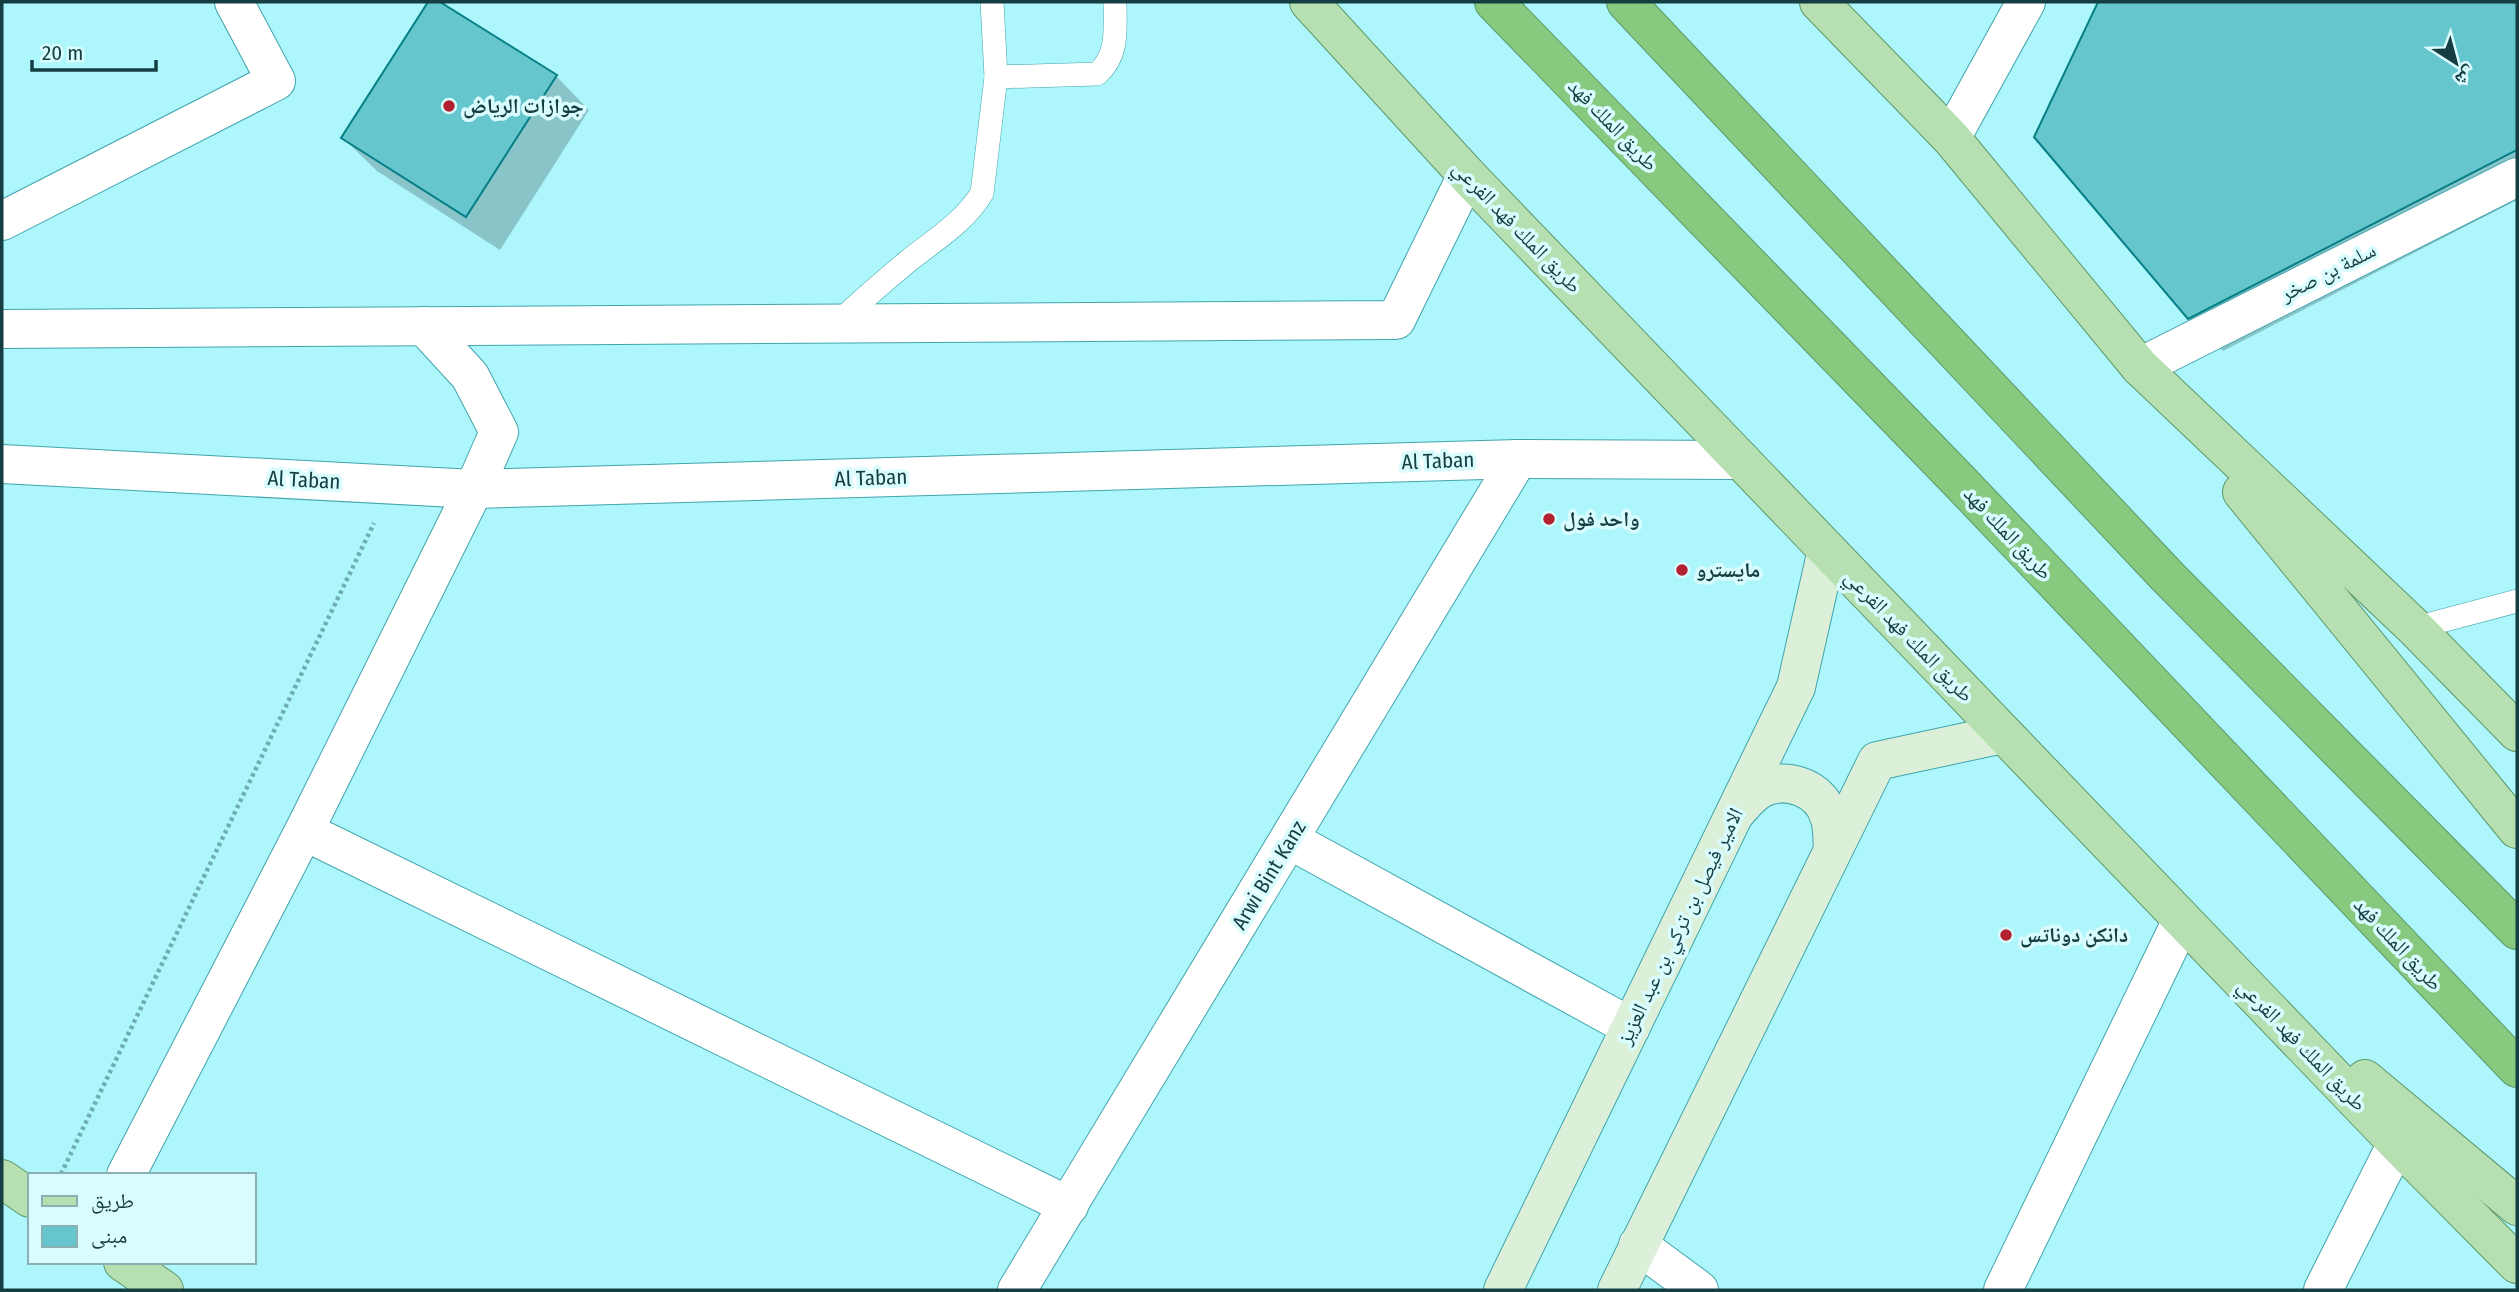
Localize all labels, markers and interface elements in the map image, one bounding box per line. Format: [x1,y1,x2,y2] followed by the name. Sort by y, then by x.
[32,28,156,72] scale bar
[2421,28,2491,98] north arrow
[42,40,83,66] text: 20 m
[2451,61,2481,92] text: ش
[1563,73,1663,177] street label: طريق الملك فهد
[463,93,584,119] place label: جوازات الرياض
[441,98,457,114] marker: جوازات الرياض
[1445,155,1587,301] street label: طريق الملك فهد الفرعي
[2275,237,2380,308] street label: سلمة بن صخر
[1401,447,1475,475] street label: Al Taban
[834,464,908,492] street label: Al Taban
[267,465,341,495] street label: Al Taban
[1958,481,2058,585] street label: طريق الملك فهد
[1563,506,1640,532] place label: واحد فول
[1541,511,1557,527] marker: واحد فول
[1696,557,1760,583] place label: مايسترو
[1674,562,1690,578] marker: مايسترو
[1837,564,1979,710] street label: طريق الملك فهد الفرعي
[1611,803,1752,1051] street label: الامير فيصل بن تركي بن عبد العزيز
[1226,816,1312,934] street label: Arwi Bint Kanz
[2348,892,2448,996] street label: طريق الملك فهد
[2020,922,2128,948] place label: دانكن دوناتس
[1998,927,2014,943] marker: دانكن دوناتس
[2230,973,2372,1119] street label: طريق الملك فهد الفرعي
[28,1173,256,1264] legend
[91,1188,134,1214] text: طريق
[91,1223,127,1249] text: مبنى

